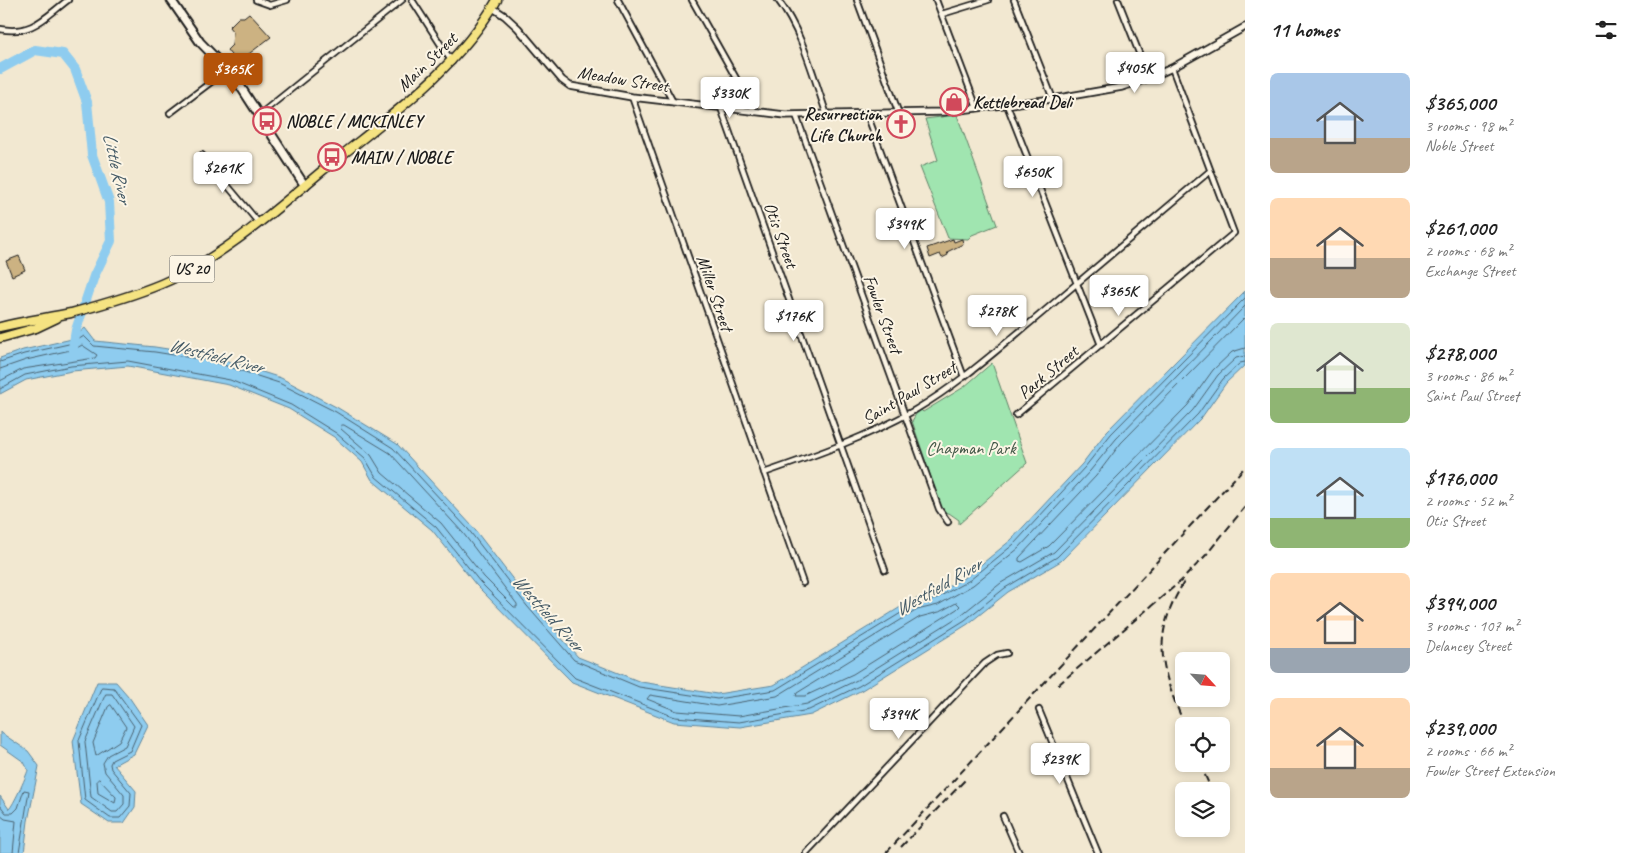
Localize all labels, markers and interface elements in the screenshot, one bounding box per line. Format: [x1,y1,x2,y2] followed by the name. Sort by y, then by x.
[1592,16,1620,44] icon: filters
[1270,17,1339,43] text: 11 homes
[392,26,463,96] street label: Main Street
[198,52,268,95] pin: $365K
[1100,52,1170,94] pin: $405K
[1117,58,1153,78] text: $405K
[214,59,252,79] text: $365K
[576,61,672,97] street label: Meadow Street
[695,76,765,119] pin: $330K
[712,83,748,103] text: $330K
[939,87,969,117] shop icon: Kettlebread Deli
[1425,90,1495,116] text: $365,000
[973,91,1074,113] place label: Kettlebread Deli
[1310,93,1370,153] icon: home
[804,103,884,146] place label: Resurrection Life Church
[252,106,282,136] bus stop icon: NOBLE / MCKINLEY
[886,109,916,139] church icon: Resurrection Life Church
[286,110,426,132] place label: NOBLE / MCKINLEY
[1425,116,1511,136] text: 3 rooms · 98 m²
[97,130,137,209] water label: Little River
[1425,136,1494,156] text: Noble Street
[317,142,347,172] bus stop icon: MAIN / NOBLE
[351,146,455,168] place label: MAIN / NOBLE
[188,152,258,194] pin: $261K
[998,156,1068,198] pin: $650K
[204,158,242,178] text: $261K
[1014,162,1052,182] text: $650K
[759,199,804,273] street label: Otis Street
[870,208,940,250] pin: $349K
[887,214,923,234] text: $349K
[1425,215,1496,241] text: $261,000
[1310,218,1370,278] icon: home
[1425,241,1511,261] text: 2 rooms · 68 m²
[692,252,739,337] street label: Miller Street
[170,255,214,282] road number: US 20
[1425,261,1515,281] text: Exchange Street
[859,272,908,359] street label: Fowler Street
[1084,274,1154,317] pin: $365K
[1100,281,1138,301] text: $365K
[962,294,1032,337] pin: $278K
[759,300,829,342] pin: $176K
[979,301,1015,321] text: $278K
[775,306,813,326] text: $176K
[167,333,269,380] water label: Westfield River
[1013,339,1084,403] street label: Park Street
[1425,340,1495,366] text: $278,000
[1310,343,1370,403] icon: home
[858,355,963,430] street label: Saint Paul Street
[1425,366,1511,386] text: 3 rooms · 86 m²
[1425,386,1519,406] text: Saint Paul Street
[926,437,1017,459] park label: Chapman Park
[1425,465,1496,491] text: $176,000
[1310,468,1370,528] icon: home
[1425,491,1511,511] text: 2 rooms · 52 m²
[1425,511,1485,531] text: Otis Street
[890,551,988,621] water label: Westfield River
[507,569,591,659] water label: Westfield River
[1425,590,1495,616] text: $394,000
[1310,593,1370,653] icon: home
[1425,616,1519,636] text: 3 rooms · 107 m²
[1425,636,1511,656] text: Delancey Street
[1175,652,1230,708] north arrow
[1175,652,1230,837] map controls
[864,698,934,740] pin: $394K
[881,704,917,724] text: $394K
[1425,715,1495,741] text: $239,000
[1175,717,1230,772] button: locate
[1310,718,1370,778] icon: home
[1425,741,1511,761] text: 2 rooms · 66 m²
[1025,742,1095,785] pin: $239K
[1042,749,1078,769] text: $239K
[1425,761,1555,781] text: Fowler Street Extension
[1175,782,1230,837] button: layers

